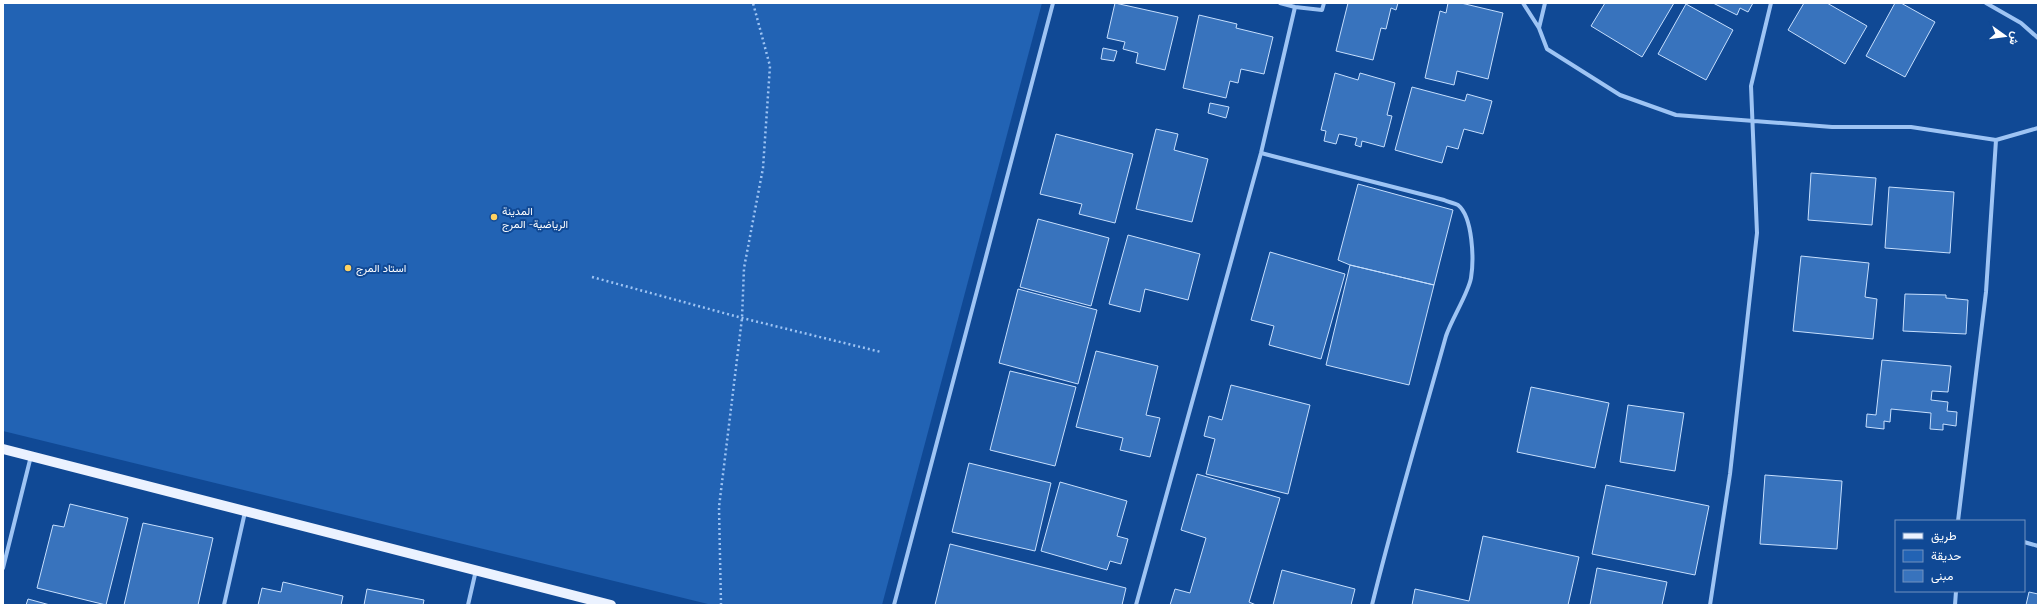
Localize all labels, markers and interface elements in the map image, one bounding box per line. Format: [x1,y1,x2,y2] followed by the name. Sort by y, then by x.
[1985,16,2025,56] north arrow
[2006,30,2023,47] text: ش
[502,204,568,232] place label: المدينة الرياضية- المرج
[489,212,499,222] marker: المدينة الرياضية- المرج
[356,261,406,276] place label: استاد المرج
[343,263,353,273] marker: استاد المرج
[1895,520,2025,592] legend
[1931,528,1957,544] text: طريق
[1931,548,1961,563] text: حديقة
[1931,568,1953,584] text: مبنى

